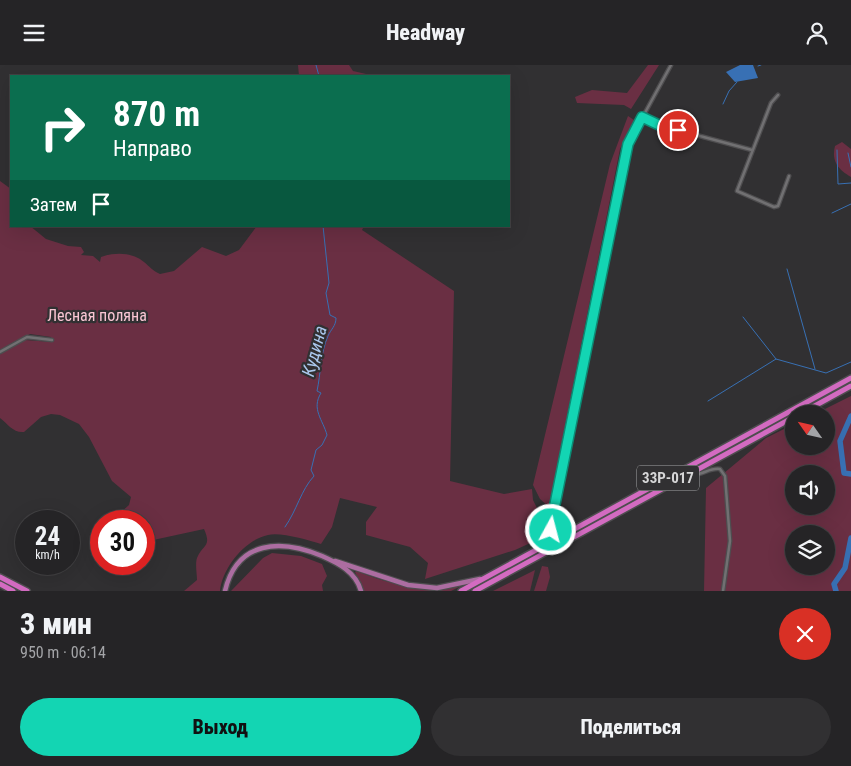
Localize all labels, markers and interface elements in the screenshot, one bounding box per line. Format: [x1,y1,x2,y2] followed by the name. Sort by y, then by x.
[20,19,48,47] icon: menu
[803,19,831,47] icon: person
[386,20,465,45] text: Headway
[113,94,200,135] text: 870 m
[30,95,95,160] icon: right
[657,109,699,151] pin
[664,116,692,144] icon: arrive
[113,136,192,161] text: Направо
[87,190,115,218] icon: arrive
[30,193,77,216] text: Затем
[47,306,147,325] park label: Лесная поляна
[297,323,331,379] water label: Кудина
[785,405,835,455] north arrow
[785,405,835,575] map controls
[637,465,699,491] road number: 33Р-017
[785,465,835,515] button: sound
[524,503,576,555] position arrow
[90,510,155,575] speed limit sign: 30
[35,522,60,551] text: 24
[785,525,835,575] button: layers
[35,548,60,562] text: km/h
[20,606,92,641] text: 3 мин
[779,608,831,660] button: close
[20,643,106,662] text: 950 m · 06:14
[20,698,421,756] button: Выход
[431,698,831,756] button: Поделиться

